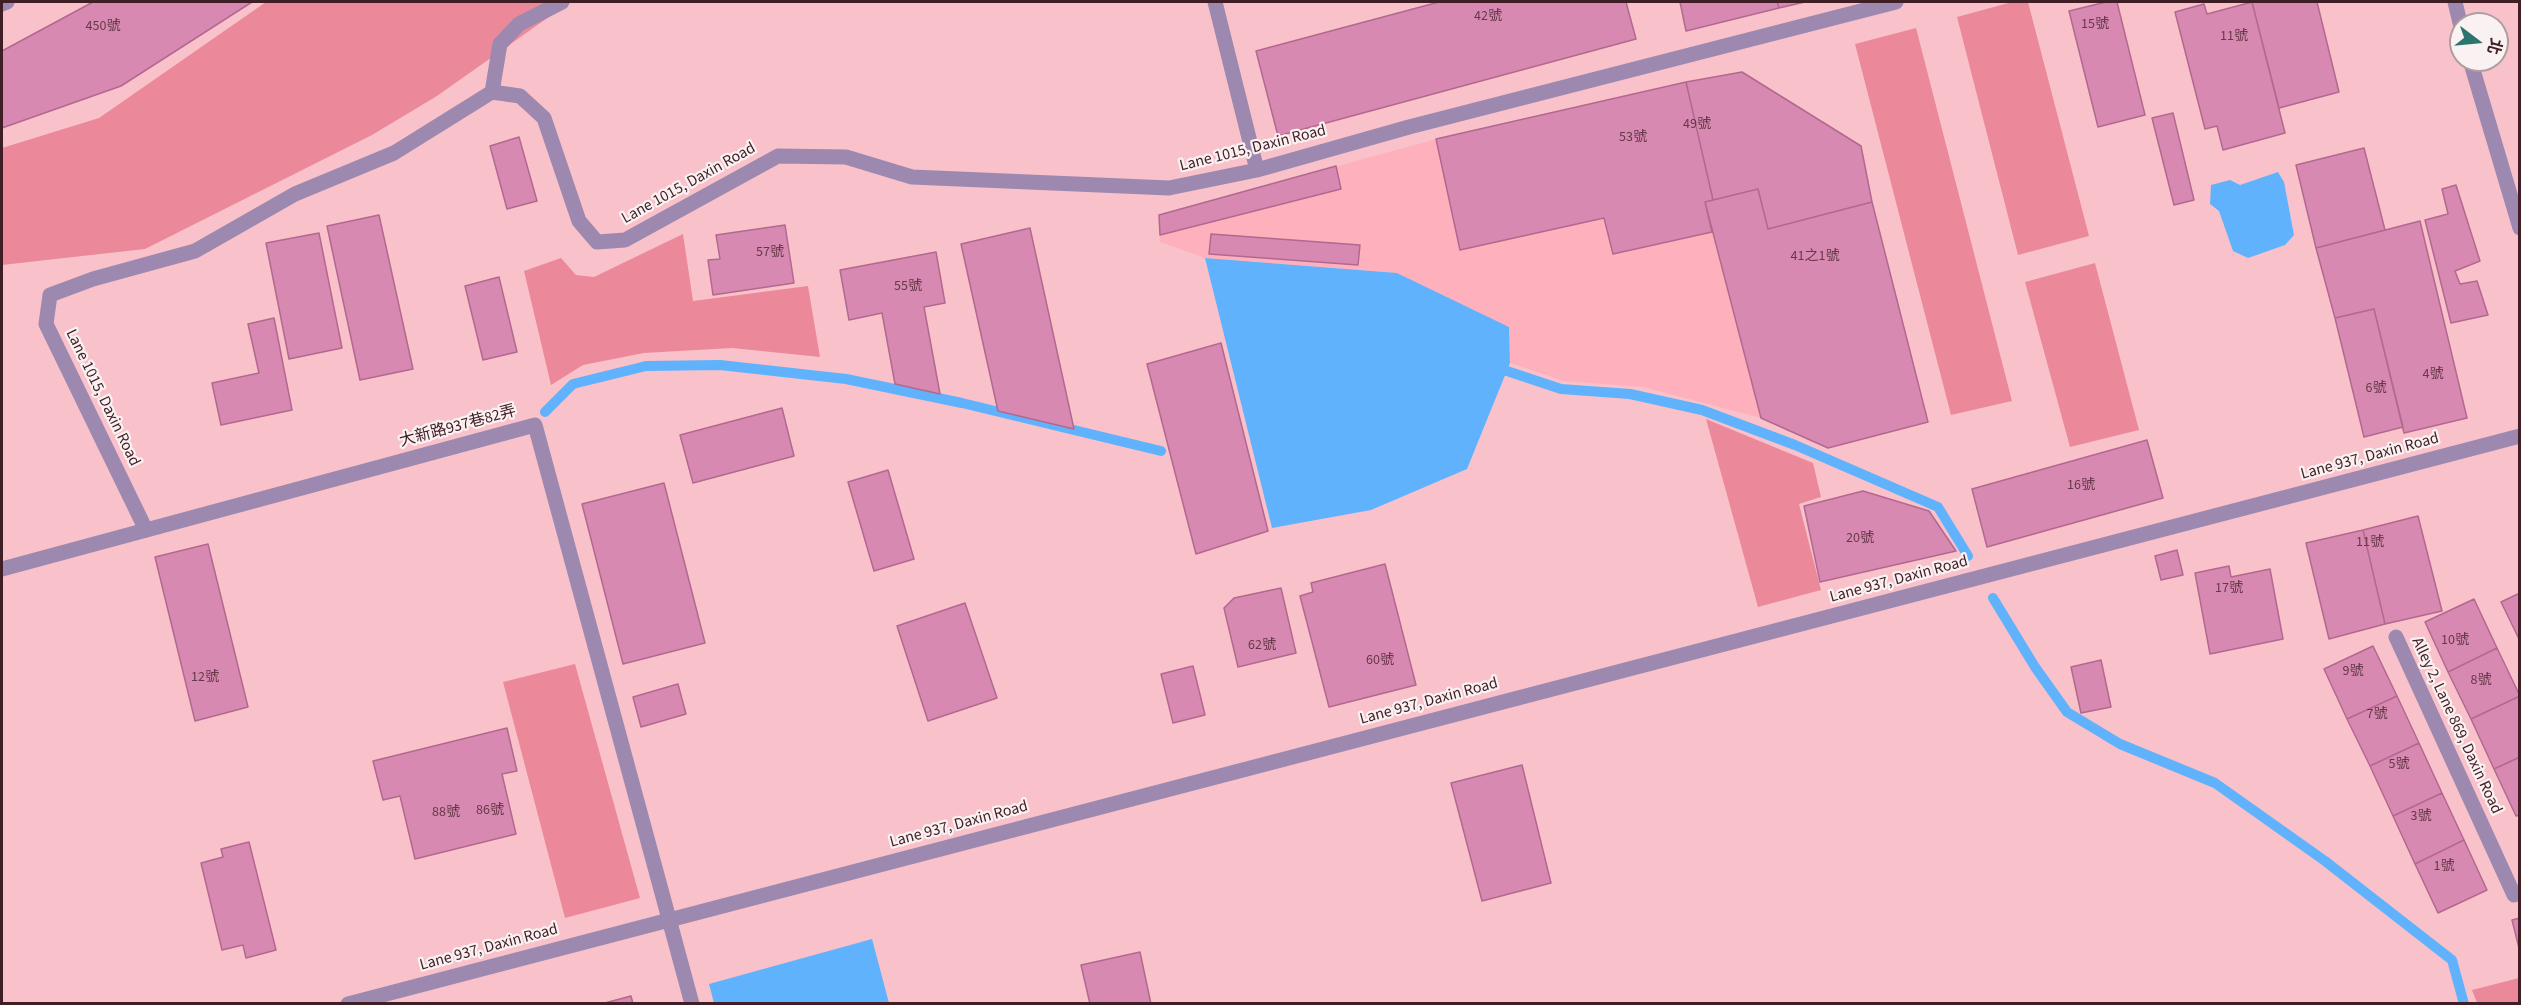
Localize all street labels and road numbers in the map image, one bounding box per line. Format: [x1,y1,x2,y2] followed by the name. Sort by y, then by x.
[1178,122,1328,176] street label: Lane 1015, Daxin Road
[619,139,759,229] street label: Lane 1015, Daxin Road
[60,326,144,470] street label: Lane 1015, Daxin Road
[398,402,518,452] street label: 大新路937巷82弄
[2299,429,2441,485] street label: Lane 937, Daxin Road
[1828,552,1970,608] street label: Lane 937, Daxin Road
[2407,635,2505,817] street label: Alley 2, Lane 869, Daxin Road
[1358,674,1500,730] street label: Lane 937, Daxin Road
[888,797,1030,853] street label: Lane 937, Daxin Road
[418,920,560,976] street label: Lane 937, Daxin Road

